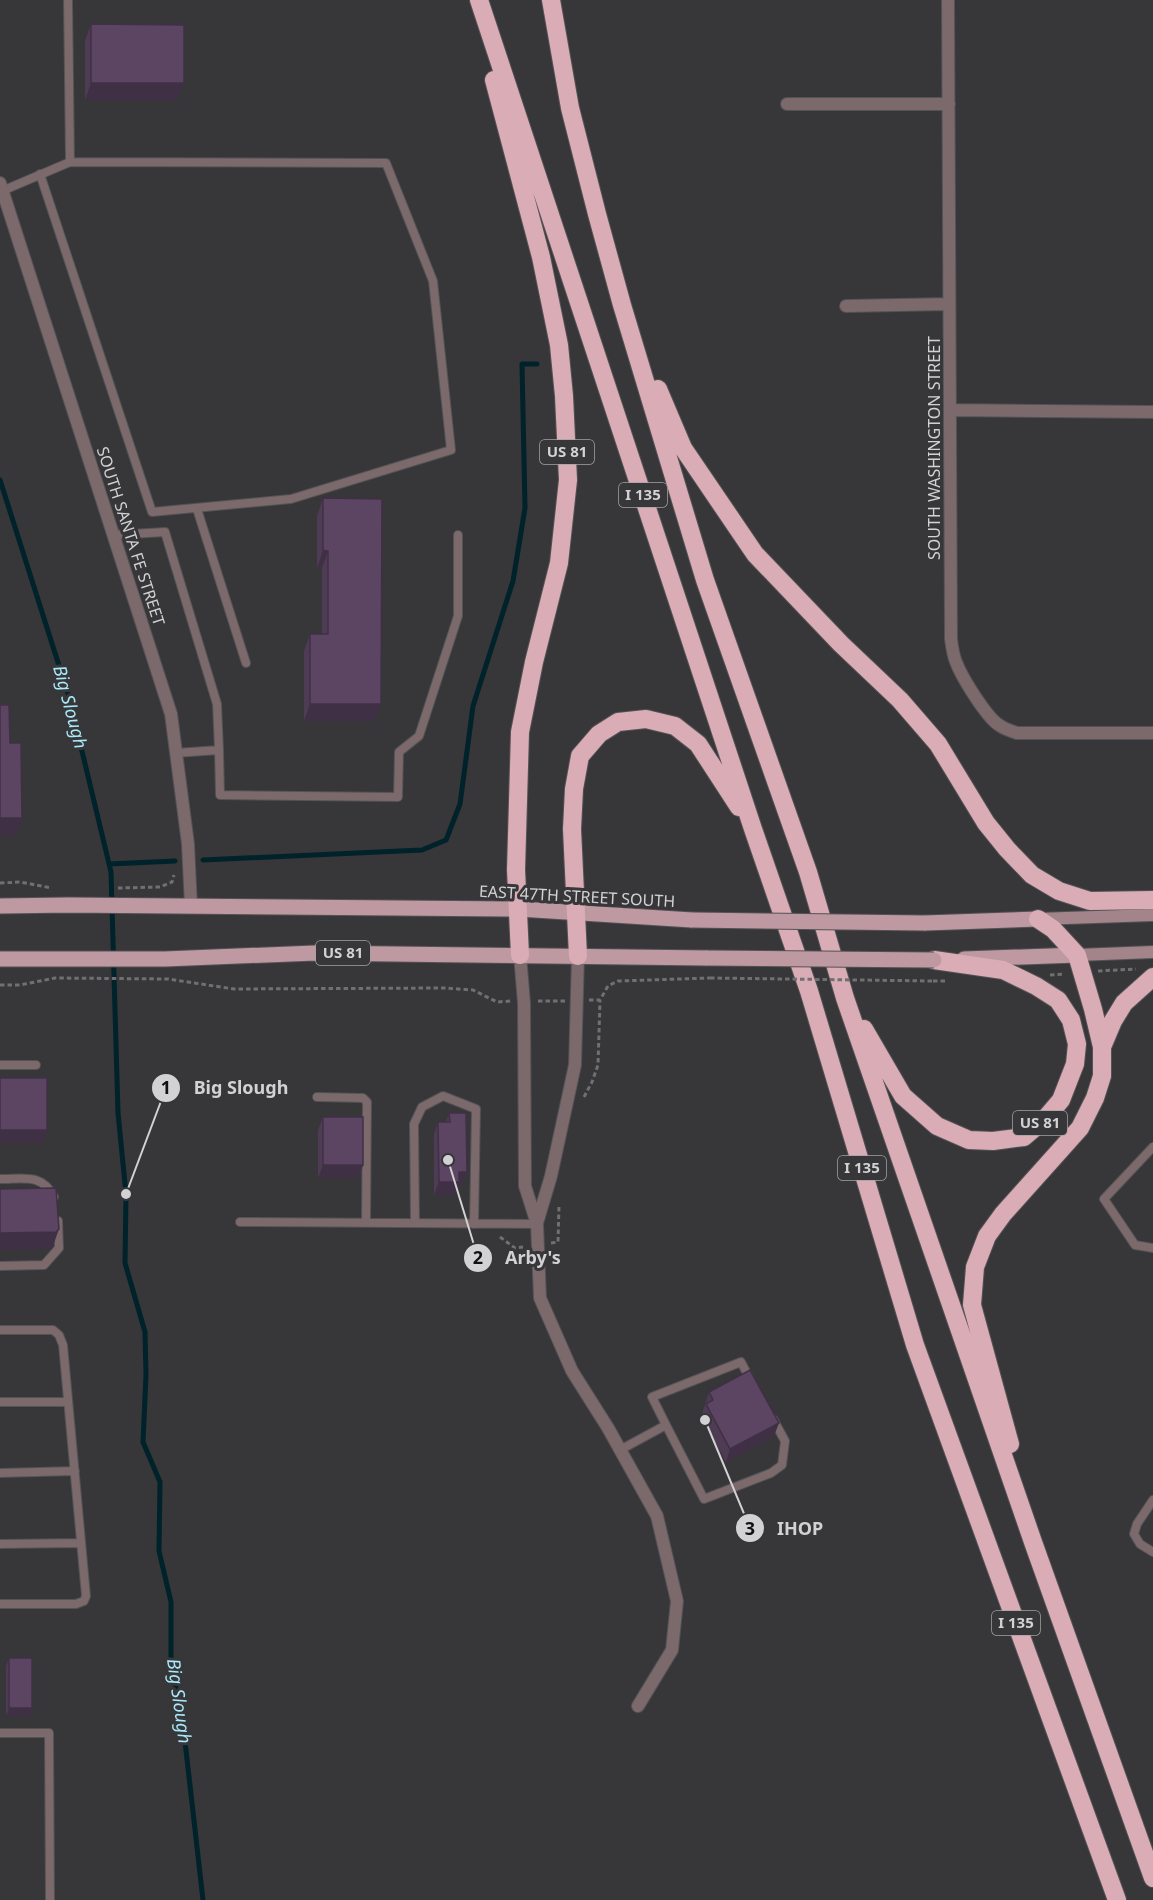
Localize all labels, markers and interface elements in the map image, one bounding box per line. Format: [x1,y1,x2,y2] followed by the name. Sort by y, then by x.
[923,336,945,560] street label: SOUTH WASHINGTON STREET
[540,440,594,464] road number: US 81
[92,444,170,628] street label: SOUTH SANTA FE STREET
[619,483,667,507] road number: I 135
[48,662,94,751] water label: Big Slough
[478,880,676,912] street label: EAST 47TH STREET SOUTH
[316,941,370,965] road number: US 81
[151,1070,300,1106] callout: Big Slough
[161,1075,171,1099] text: 1
[194,1075,288,1099] text: Big Slough
[1013,1111,1067,1135] road number: US 81
[838,1156,886,1180] road number: I 135
[463,1240,573,1276] callout: Arby's
[473,1245,483,1269] text: 2
[505,1245,561,1269] text: Arby's
[735,1510,835,1546] callout: IHOP
[745,1516,755,1540] text: 3
[777,1516,823,1540] text: IHOP
[992,1611,1040,1635] road number: I 135
[162,1657,198,1745] water label: Big Slough

